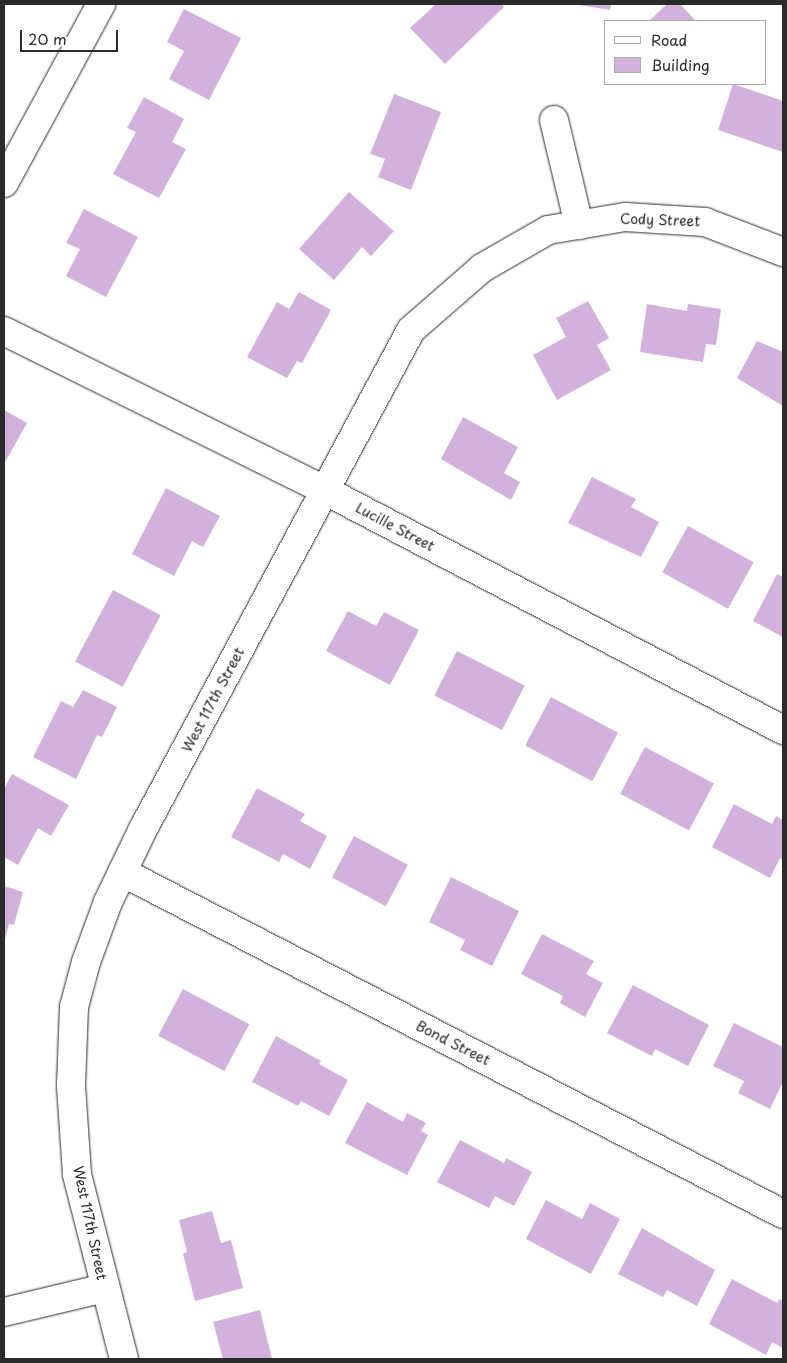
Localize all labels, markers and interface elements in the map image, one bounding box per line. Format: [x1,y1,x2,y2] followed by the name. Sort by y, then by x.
[22,20,120,52] scale bar
[604,20,767,85] legend
[28,27,67,50] text: 20 m
[651,28,687,51] text: Road
[651,53,710,76] text: Building
[620,210,700,230] street label: Cody Street
[352,499,438,555] street label: Lucille Street
[178,645,248,755] street label: West 117th Street
[414,1017,492,1069] street label: Bond Street
[70,1164,110,1282] street label: West 117th Street

